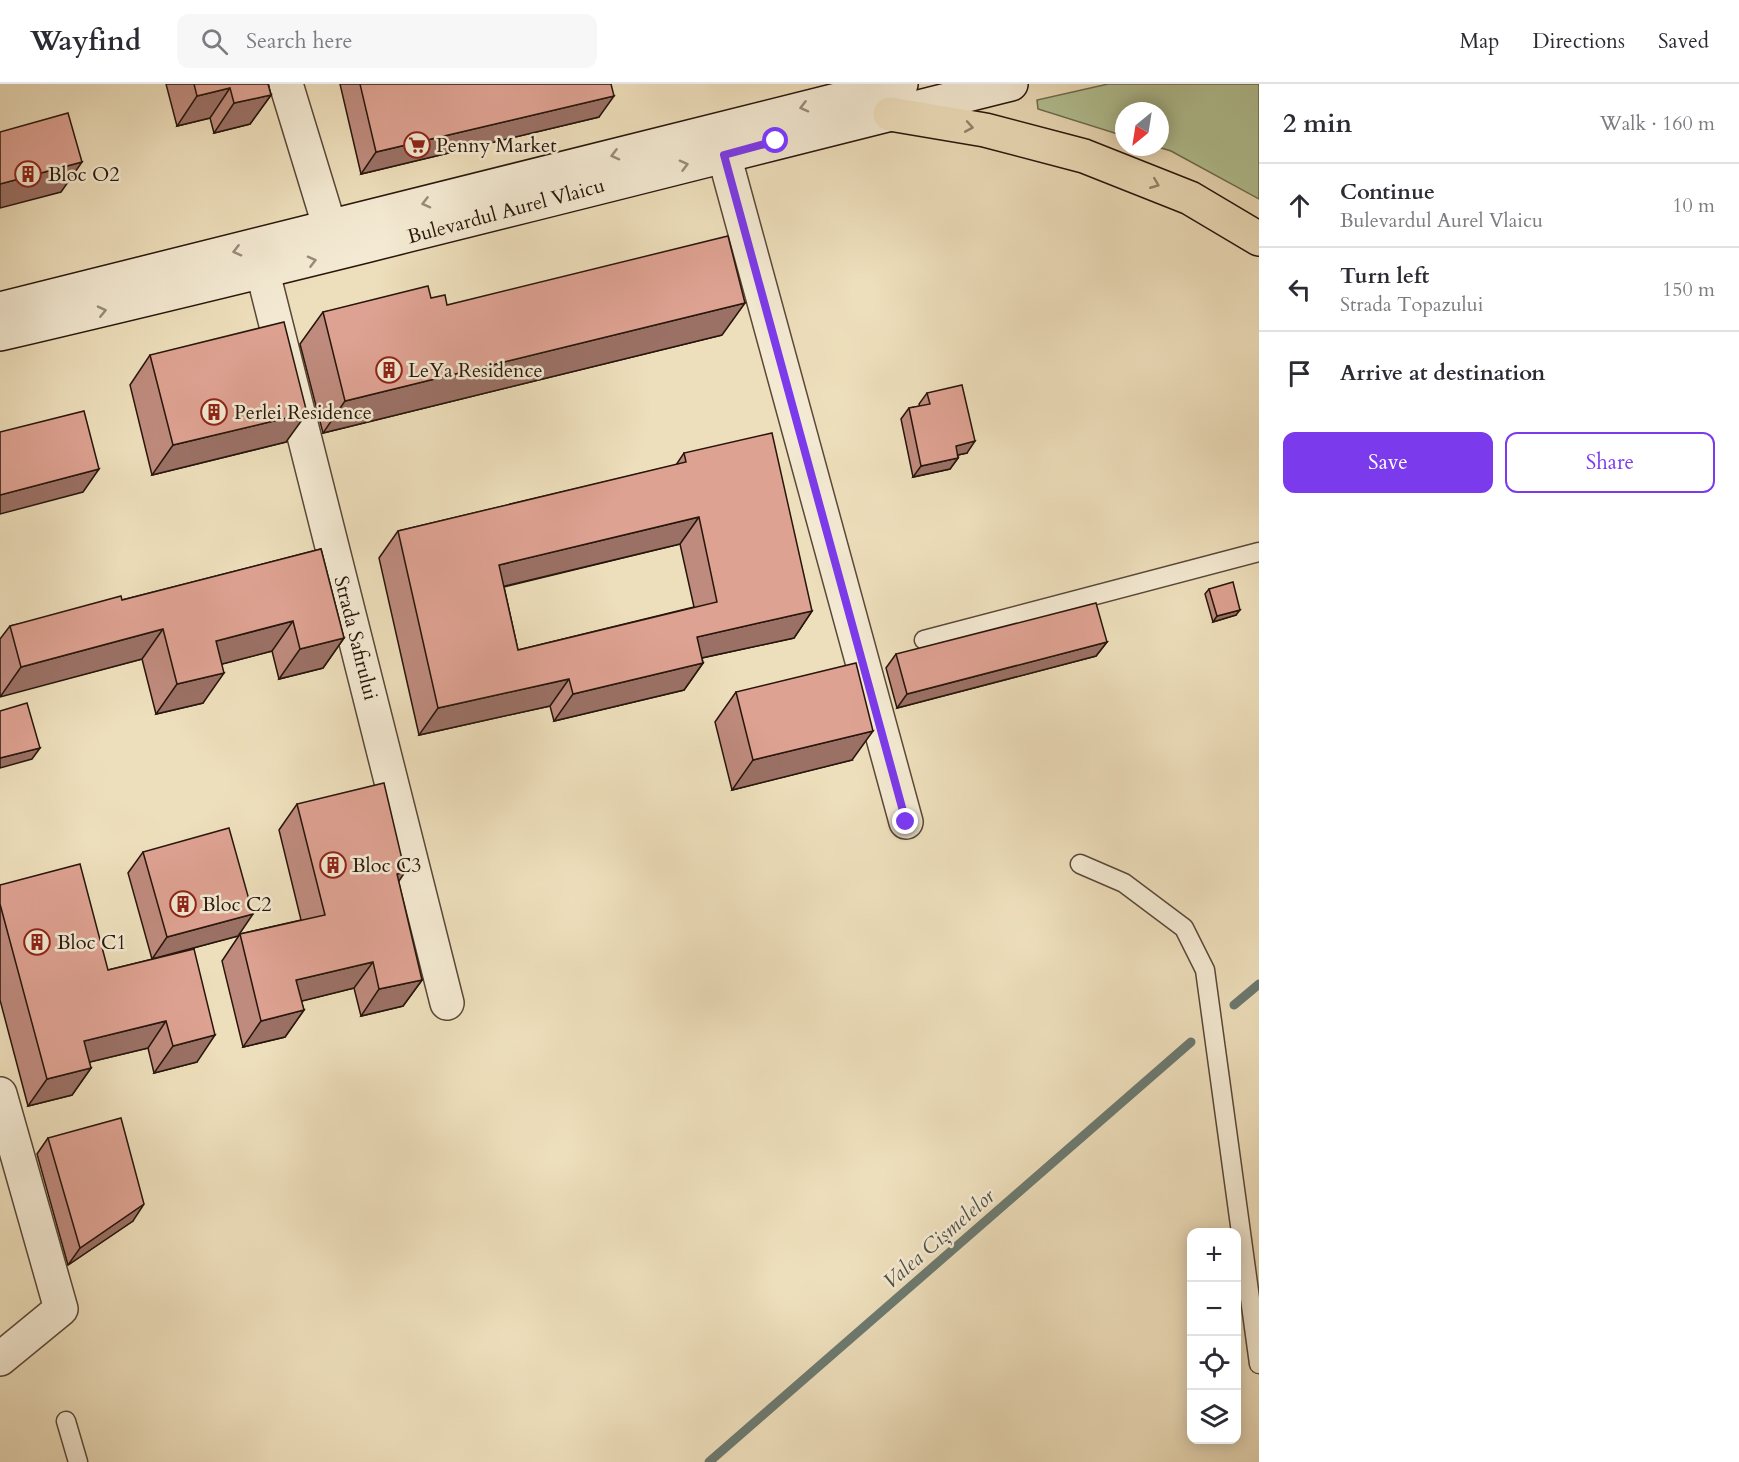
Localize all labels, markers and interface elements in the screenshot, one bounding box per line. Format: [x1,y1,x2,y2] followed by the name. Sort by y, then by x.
[177,14,597,68] search box
[30,22,141,60] text: Wayfind
[198,25,231,58] icon: search
[246,26,353,56] text: Search here
[1459,27,1499,56] text: Map
[1532,27,1625,56] text: Directions
[1658,27,1709,56] text: Saved
[799,99,809,112] one-way arrow
[1115,102,1169,156] north arrow
[1283,106,1352,141] text: 2 min
[1600,110,1715,137] text: Walk · 160 m
[964,121,973,133] one-way arrow
[762,127,788,153] route start
[402,130,432,160] supermarket icon: Penny Market
[436,132,557,159] place label: Penny Market
[610,148,620,161] one-way arrow
[13,159,43,189] building icon: Bloc O2
[678,160,689,172] one-way arrow
[48,161,120,188] place label: Bloc O2
[404,172,608,250] street label: Bulevardul Aurel Vlaicu
[1149,177,1160,189] one-way arrow
[1340,177,1435,207] text: Continue
[1283,189,1316,222] icon: ahead
[1672,192,1715,219] text: 10 m
[421,196,431,209] one-way arrow
[1340,207,1543,234] text: Bulevardul Aurel Vlaicu
[232,243,242,256] one-way arrow
[307,255,317,268] one-way arrow
[1340,261,1429,291] text: Turn left
[1283,273,1316,306] icon: left
[1662,276,1715,303] text: 150 m
[1340,291,1483,318] text: Strada Topazului
[97,305,107,318] one-way arrow
[374,355,404,385] building icon: LeYa Residence
[408,357,543,384] place label: LeYa Residence
[1283,357,1316,390] icon: arrive
[1340,358,1545,388] text: Arrive at destination
[199,397,229,427] building icon: Perlei Residence
[234,399,372,426] place label: Perlei Residence
[1283,432,1493,493] button: Save
[1505,432,1715,493] button: Share
[328,573,385,703] street label: Strada Safirului
[892,808,918,834] route end
[318,850,348,880] building icon: Bloc C3
[352,852,422,879] place label: Bloc C3
[168,889,198,919] building icon: Bloc C2
[202,891,272,918] place label: Bloc C2
[22,927,52,957] building icon: Bloc C1
[57,929,127,956] place label: Bloc C1
[877,1182,1002,1296] water label: Valea Cișmelelor
[1187,1228,1241,1444] map controls
[1187,1228,1241,1282] button: +
[1187,1282,1241,1336] button: −
[1187,1336,1241,1390] button: locate
[1187,1390,1241,1444] button: layers

